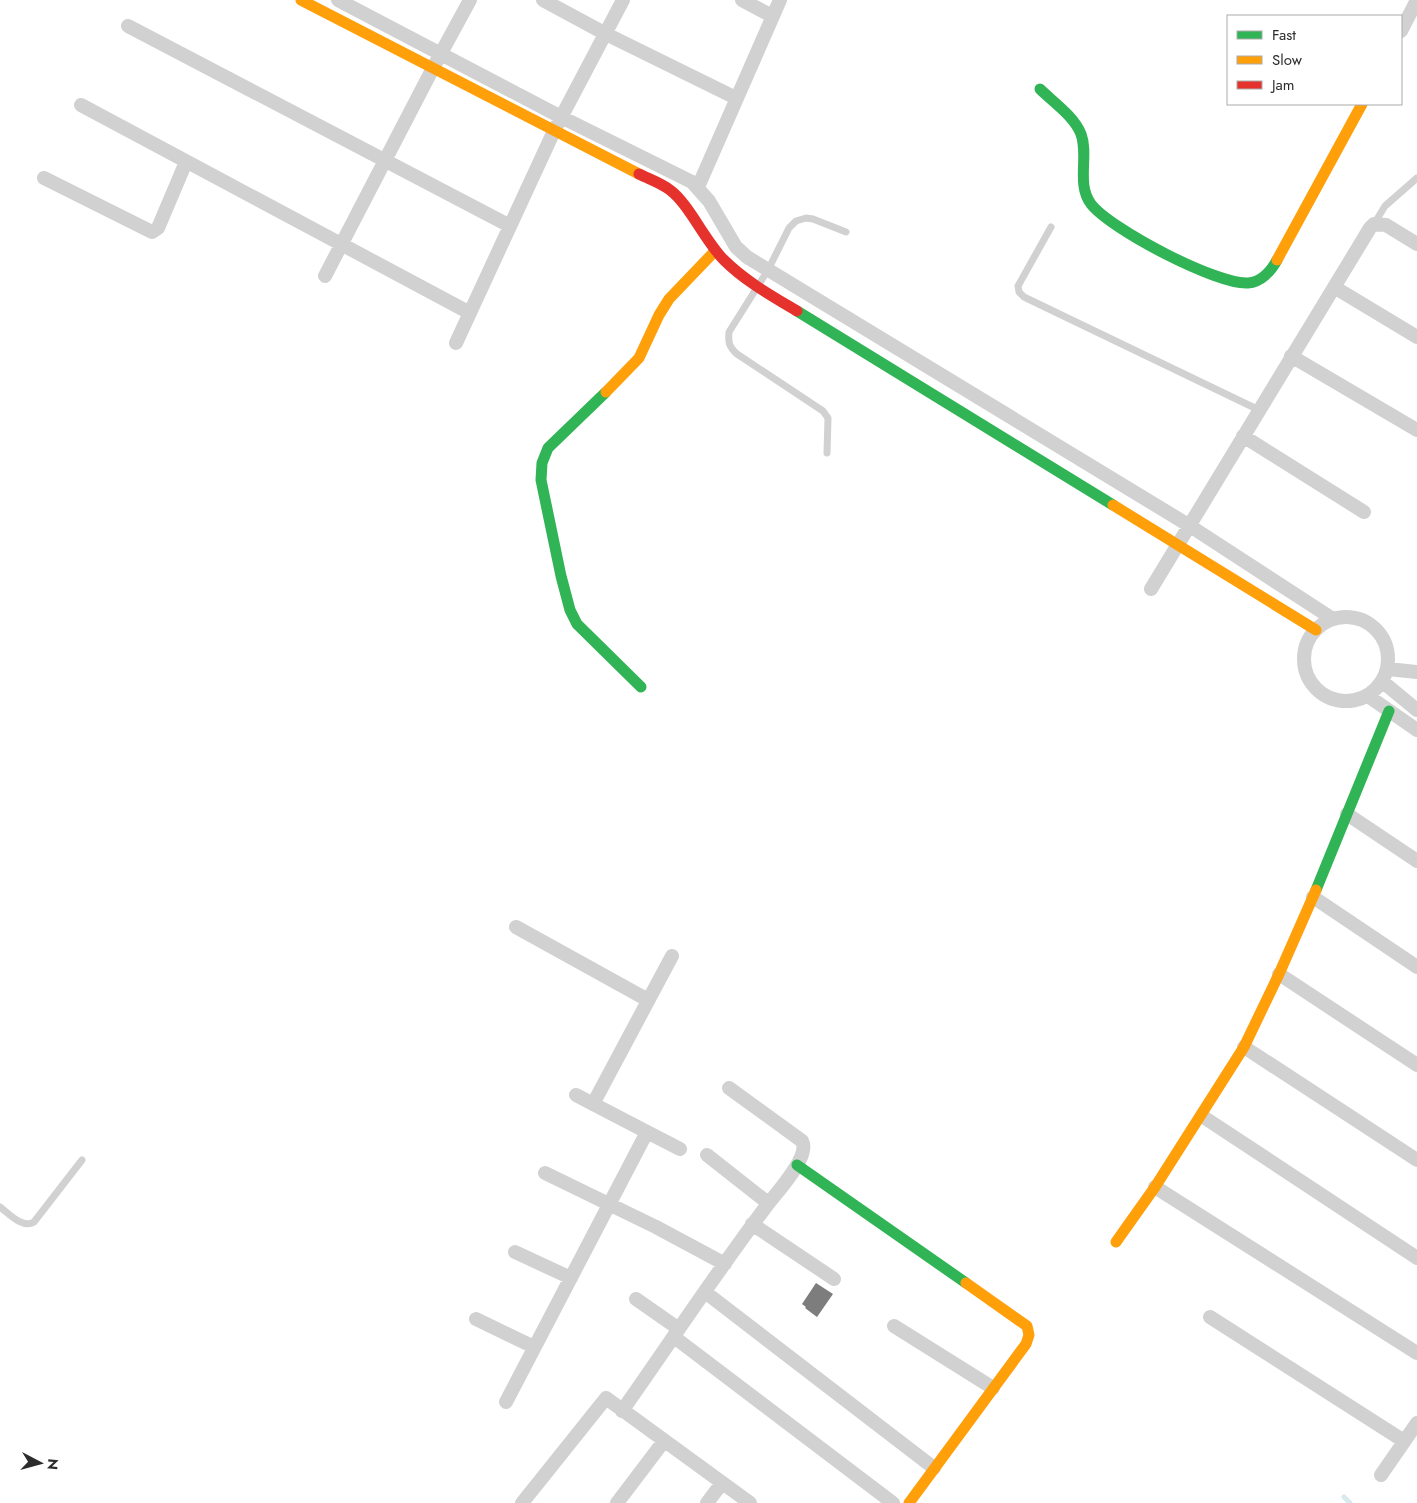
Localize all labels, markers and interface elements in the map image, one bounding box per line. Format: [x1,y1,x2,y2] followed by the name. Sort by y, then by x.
[1227,15,1402,105] legend
[1272,24,1296,46] text: Fast
[1272,49,1303,71] text: Slow
[1270,74,1295,96] text: Jam
[15,1438,65,1488] north arrow
[42,1458,63,1471] text: N

